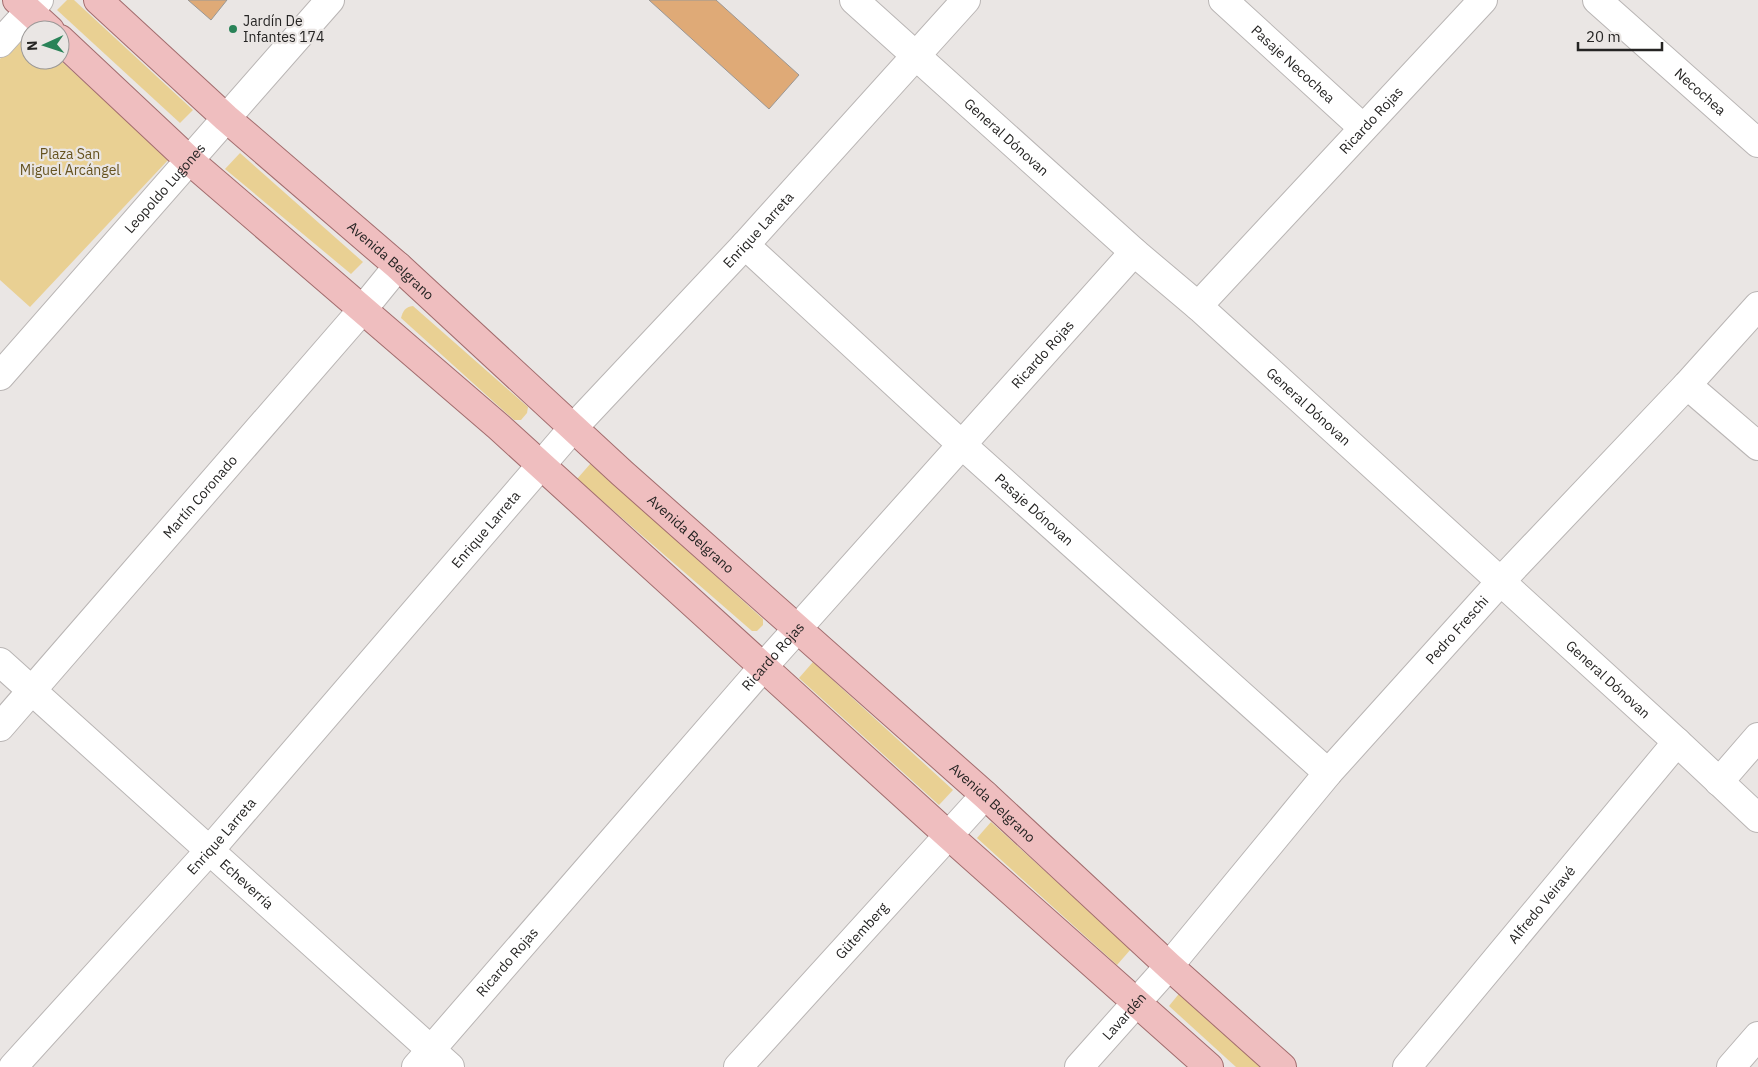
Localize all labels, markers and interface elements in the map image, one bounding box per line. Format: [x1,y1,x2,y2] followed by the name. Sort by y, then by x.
[243,12,324,46] place label: Jardín De Infantes 174
[20,20,70,70] north arrow
[1578,20,1662,52] scale bar
[1247,21,1339,107] street label: Pasaje Necochea
[227,23,239,35] marker: Jardín De Infantes 174
[1586,27,1621,46] text: 20 m
[23,40,41,51] text: N
[1671,64,1730,119] street label: Necochea
[1335,82,1407,158] street label: Ricardo Rojas
[960,94,1052,180] street label: General Dónovan
[121,139,209,237] street label: Leopoldo Lugones
[20,145,120,179] park label: Plaza San Miguel Arcángel
[719,188,798,272] street label: Enrique Larreta
[344,217,438,304] street label: Avenida Belgrano
[1007,316,1078,392] street label: Ricardo Rojas
[1263,364,1355,450] street label: General Dónovan
[159,451,241,542] street label: Martín Coronado
[991,470,1077,550] street label: Pasaje Dónovan
[447,486,524,572] street label: Enrique Larreta
[644,491,738,577] street label: Avenida Belgrano
[1422,592,1492,668] street label: Pedro Freschi
[738,618,808,694] street label: Ricardo Rojas
[1562,636,1654,722] street label: General Dónovan
[946,759,1039,846] street label: Avenida Belgrano
[183,793,260,879] street label: Enrique Larreta
[216,855,278,913] street label: Echeverría
[1504,862,1580,947] street label: Alfredo Veiravé
[831,898,892,963] street label: Gütemberg
[472,924,542,1000] street label: Ricardo Rojas
[1098,989,1150,1044] street label: Lavardén

